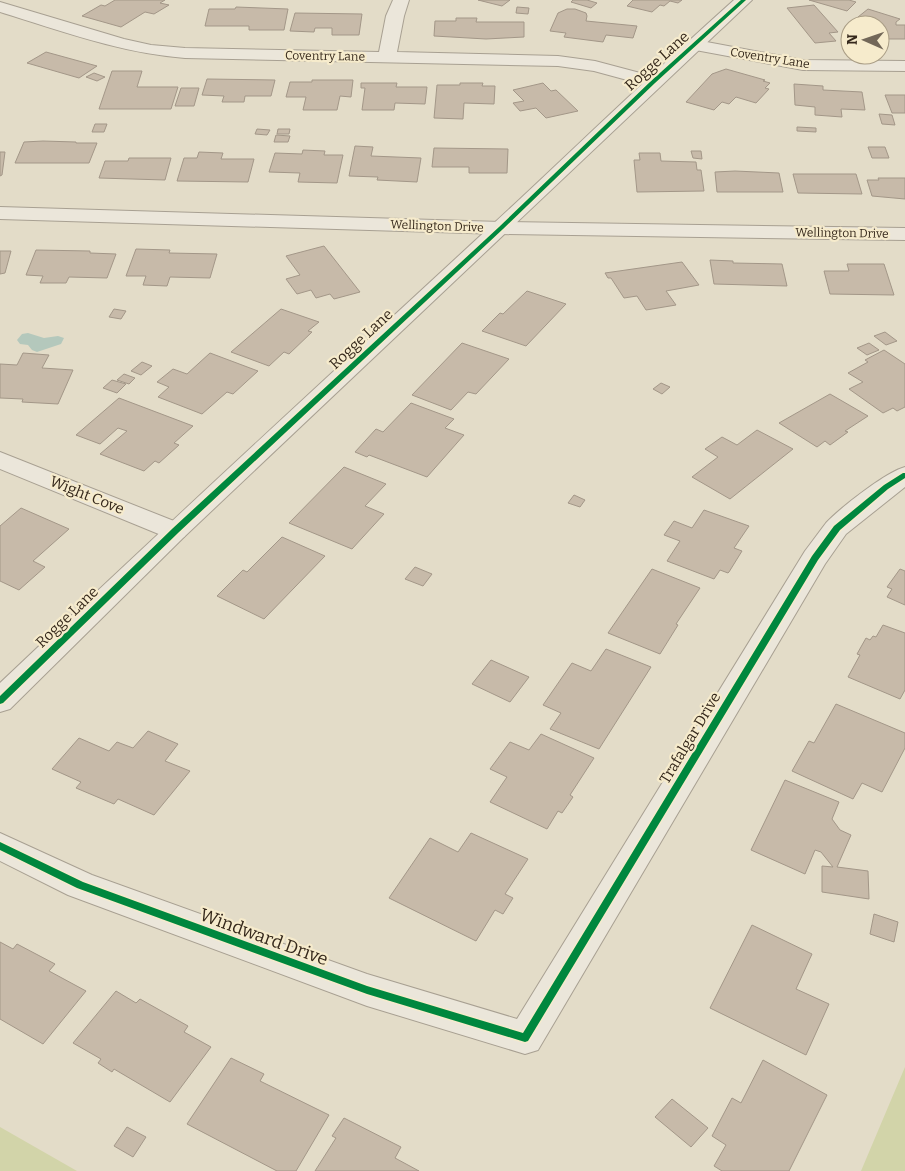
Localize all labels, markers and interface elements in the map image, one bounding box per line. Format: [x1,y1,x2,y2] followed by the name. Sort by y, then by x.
[840,15,890,65] north arrow
[621,28,693,94] street label: Rogge Lane
[844,34,861,45] text: N
[729,45,811,71] street label: Coventry Lane
[285,48,365,64] street label: Coventry Lane
[390,217,484,235] street label: Wellington Drive
[795,225,889,241] street label: Wellington Drive
[326,305,396,373] street label: Rogge Lane
[47,472,127,518] street label: Wight Cove
[32,583,102,651] street label: Rogge Lane
[656,689,724,787] street label: Trafalgar Drive
[197,904,331,970] street label: Windward Drive

